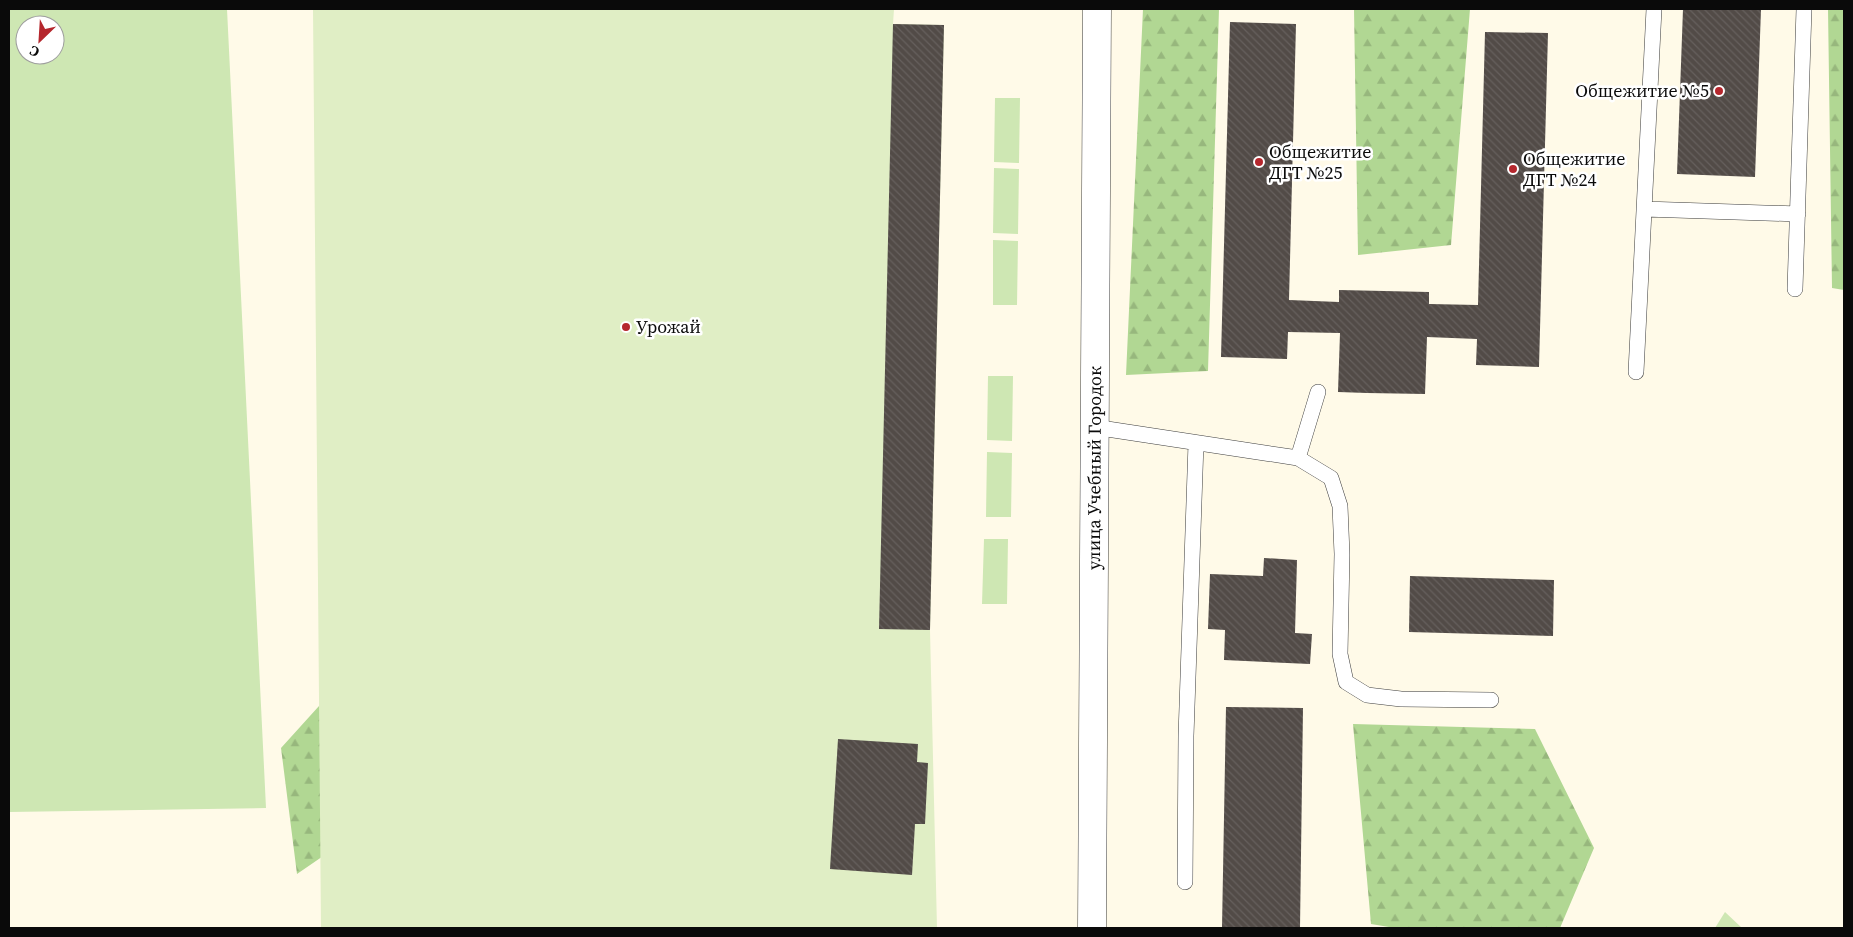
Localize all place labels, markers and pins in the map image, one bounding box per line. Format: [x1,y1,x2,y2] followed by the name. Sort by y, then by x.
[1575,78,1709,103] place label: Общежитие №5
[1713,85,1725,97] marker: Общежитие №5
[1269,139,1371,185] place label: Общежитие ДГТ №25
[1523,146,1625,192] place label: Общежитие ДГТ №24
[1253,156,1265,168] marker: Общежитие ДГТ №25
[1507,163,1519,175] marker: Общежитие ДГТ №24
[636,314,701,339] place label: Урожай
[620,321,632,333] marker: Урожай

